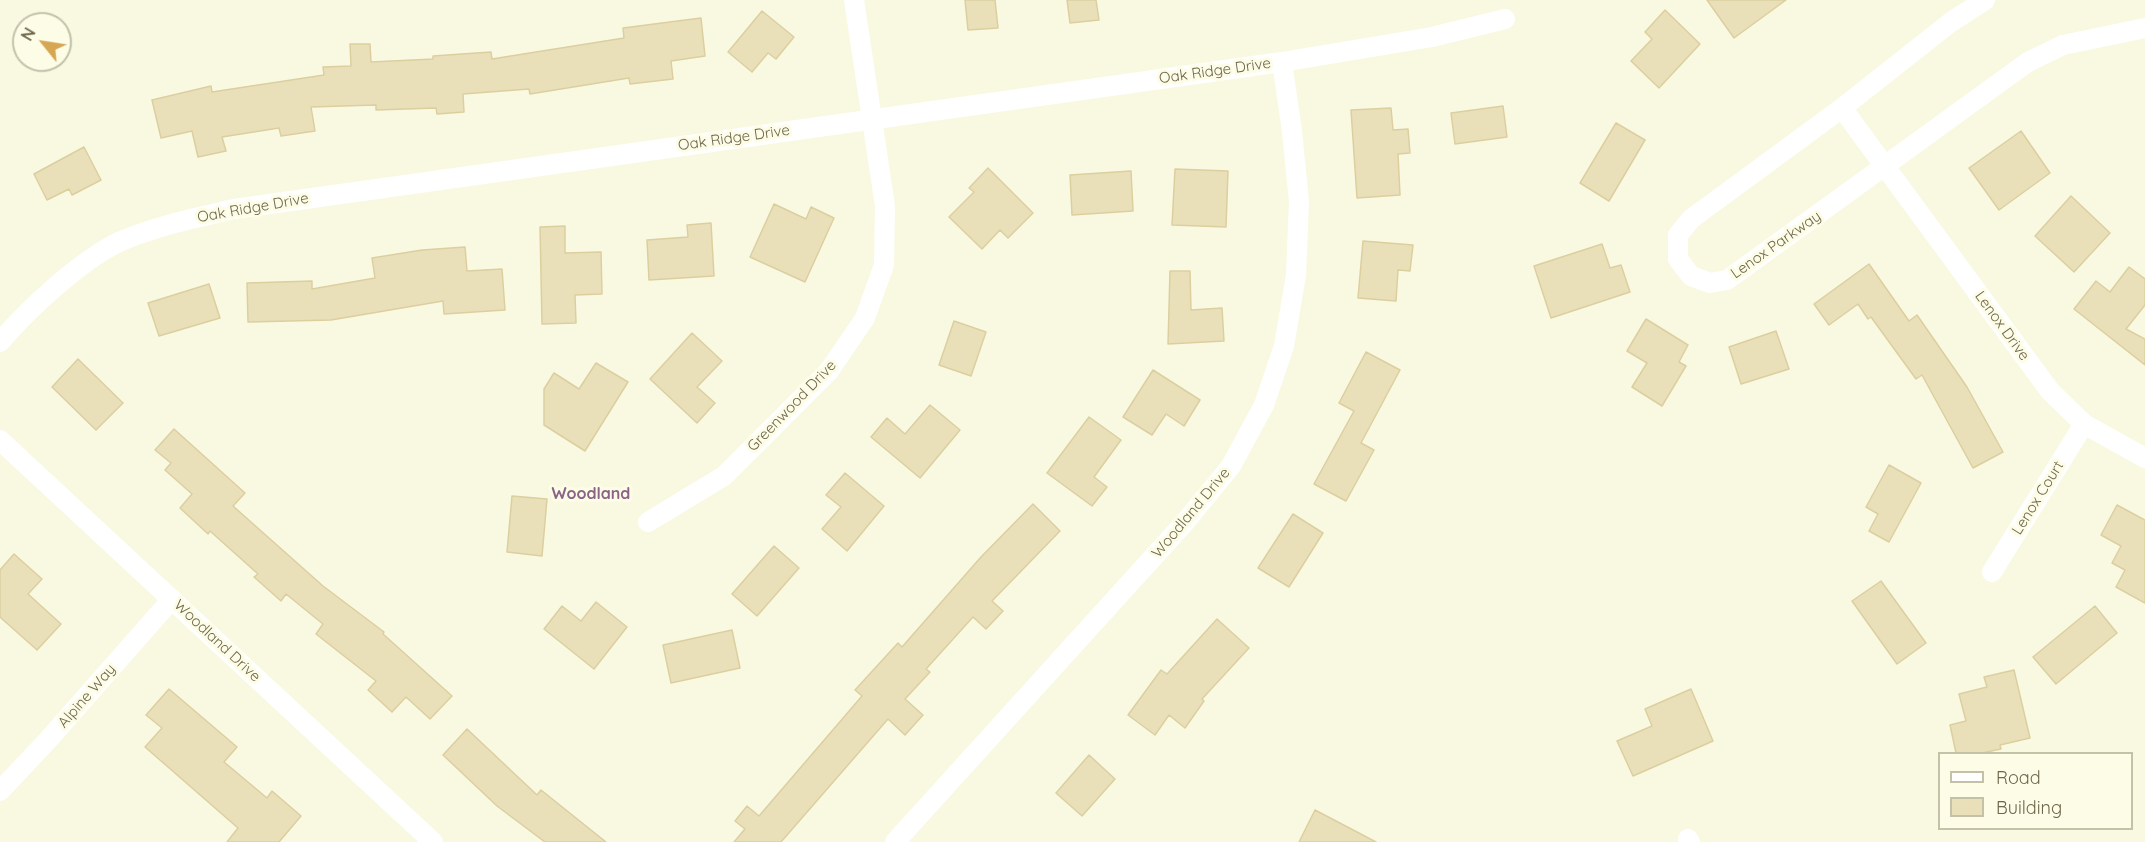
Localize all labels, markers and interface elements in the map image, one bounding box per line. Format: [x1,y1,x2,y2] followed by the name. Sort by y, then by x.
[12,12,72,72] north arrow
[17,24,40,44] text: N
[1158,54,1272,88] street label: Oak Ridge Drive
[677,121,791,155] street label: Oak Ridge Drive
[196,189,310,227] street label: Oak Ridge Drive
[1727,207,1825,283] street label: Lenox Parkway
[1971,288,2033,364] street label: Lenox Drive
[744,357,840,455] street label: Greenwood Drive
[2008,458,2068,538] street label: Lenox Court
[1148,464,1234,562] street label: Woodland Drive
[552,484,630,504] district label: Woodland
[170,596,264,686] street label: Woodland Drive
[54,660,120,732] street label: Alpine Way
[1938,752,2133,830] legend
[1996,766,2041,789] text: Road
[1996,796,2062,819] text: Building

